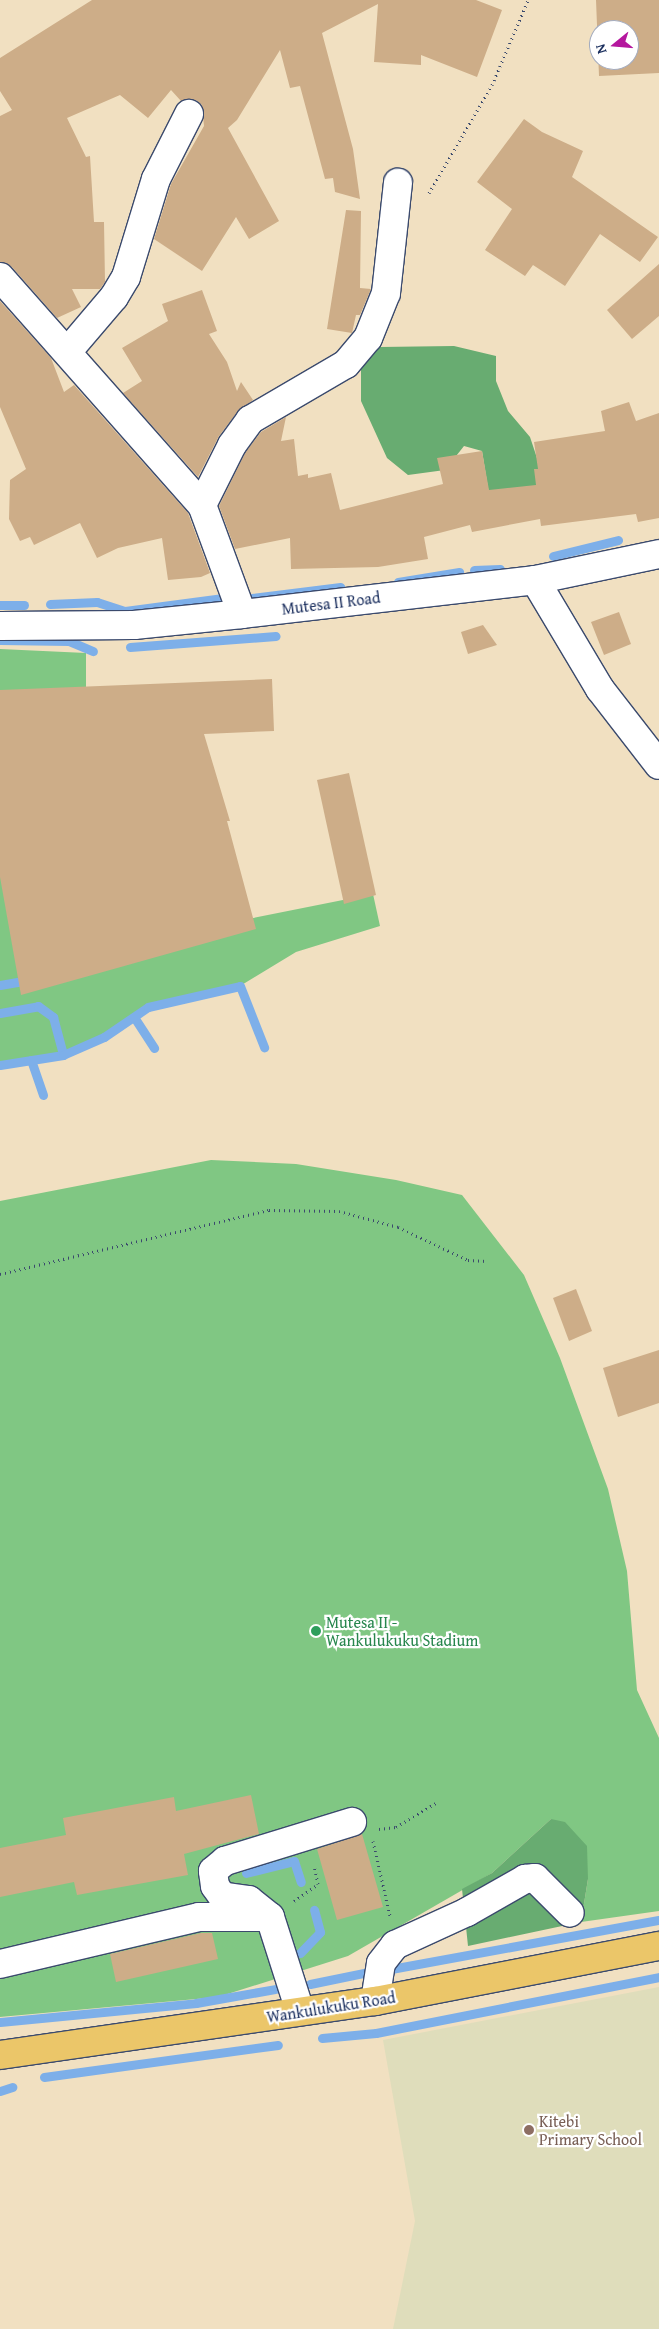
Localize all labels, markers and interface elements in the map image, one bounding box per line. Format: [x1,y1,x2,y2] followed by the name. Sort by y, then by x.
[589,20,639,70] north arrow
[590,42,612,56] text: N
[281,587,381,619] street label: Mutesa II Road
[326,1612,478,1650] place label: Mutesa II - Wankulukuku Stadium
[310,1625,322,1637] marker: Mutesa II - Wankulukuku Stadium
[265,1987,397,2027] street label: Wankulukuku Road
[539,2111,642,2149] place label: Kitebi Primary School
[523,2124,535,2136] marker: Kitebi Primary School

